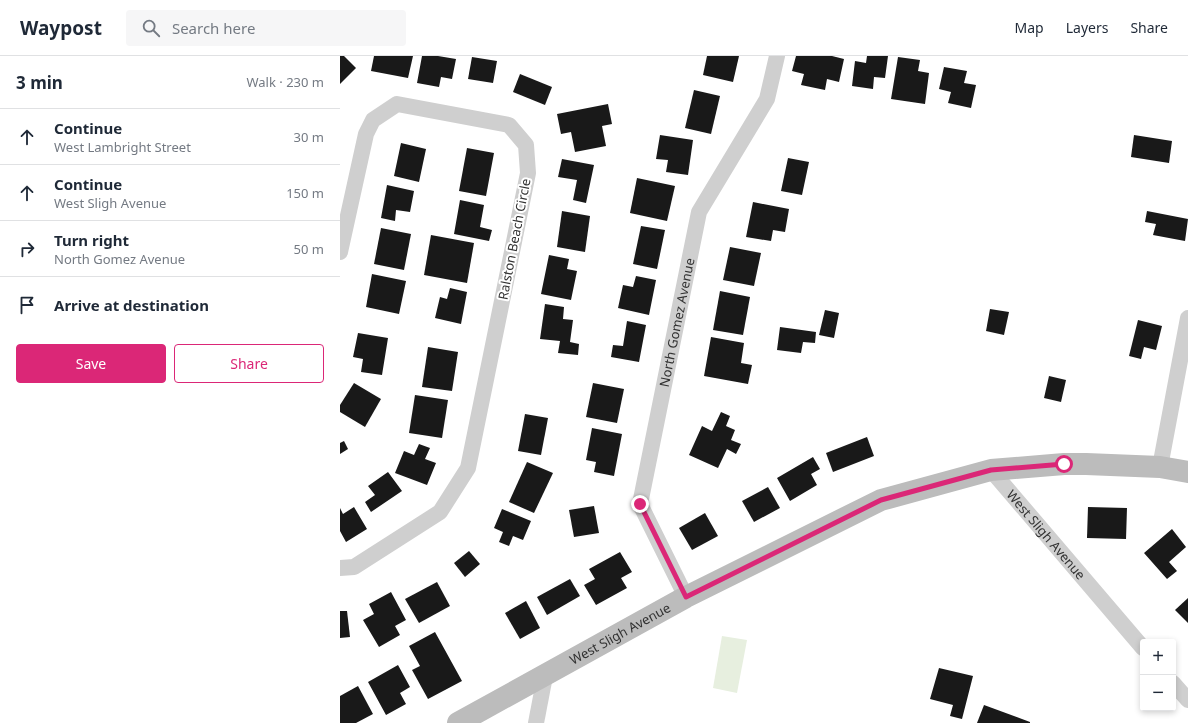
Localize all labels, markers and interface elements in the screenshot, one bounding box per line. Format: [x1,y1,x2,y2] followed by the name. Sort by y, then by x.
[126,10,406,46] search box
[20,15,102,41] text: Waypost
[140,17,162,39] icon: search
[172,18,255,38] text: Search here
[1015,18,1044,37] text: Map
[1066,18,1108,37] text: Layers
[1130,18,1168,37] text: Share
[16,71,63,94] text: 3 min
[246,73,324,91] text: Walk · 230 m
[54,118,122,138] text: Continue
[16,126,38,148] icon: ahead
[294,128,324,146] text: 30 m
[54,138,191,156] text: West Lambright Street
[54,174,122,194] text: Continue
[493,177,535,301] street label: Ralston Beach Circle
[16,182,38,204] icon: ahead
[286,184,324,202] text: 150 m
[54,194,166,212] text: West Sligh Avenue
[54,230,129,250] text: Turn right
[16,238,38,260] icon: right
[294,240,324,258] text: 50 m
[54,250,185,268] text: North Gomez Avenue
[655,256,699,389] street label: North Gomez Avenue
[16,294,38,316] icon: arrive
[54,295,209,315] text: Arrive at destination
[16,344,166,383] button: Save
[174,344,324,383] button: Share
[1055,455,1073,473] route start
[1003,486,1090,583] street label: West Sligh Avenue
[631,495,649,513] route end
[566,598,674,669] street label: West Sligh Avenue
[1140,639,1176,711] map controls
[1140,639,1176,675] button: +
[1140,675,1176,711] button: −

